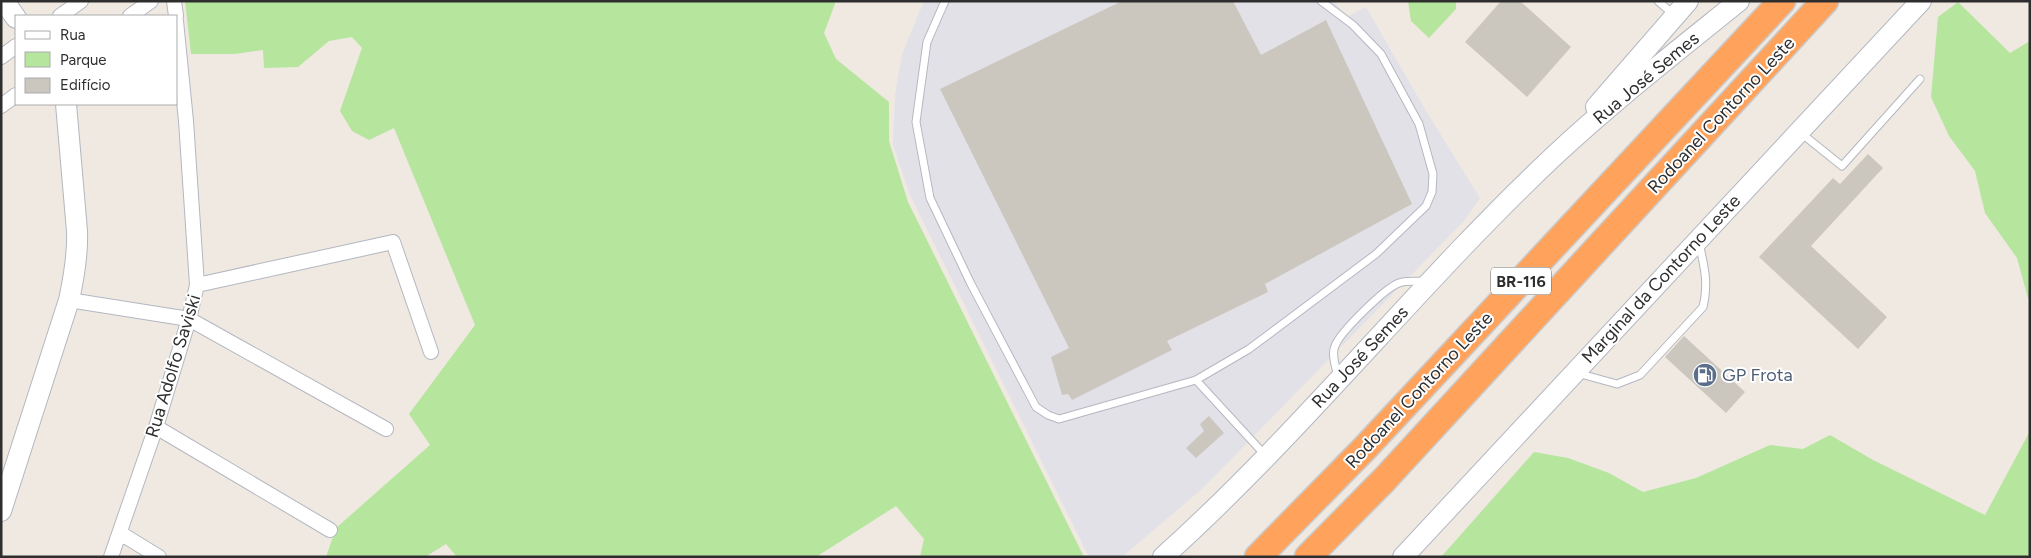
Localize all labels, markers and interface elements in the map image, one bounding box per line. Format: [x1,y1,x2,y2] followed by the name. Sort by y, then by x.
[15,15,178,105] legend
[60,26,85,44] text: Rua
[1588,27,1704,129] street label: Rua José Semes
[1643,32,1799,198] street label: Rodoanel Contorno Leste
[60,51,107,69] text: Parque
[60,76,111,94] text: Edifício
[1577,190,1745,368] street label: Marginal da Contorno Leste
[1491,268,1551,294] road number: BR-116
[141,292,205,440] street label: Rua Adolfo Saviski
[1307,301,1413,413] street label: Rua José Semes
[1341,307,1497,473] street label: Rodoanel Contorno Leste
[1692,362,1718,388] fuel station icon: GP Frota
[1722,364,1793,386] place label: GP Frota

